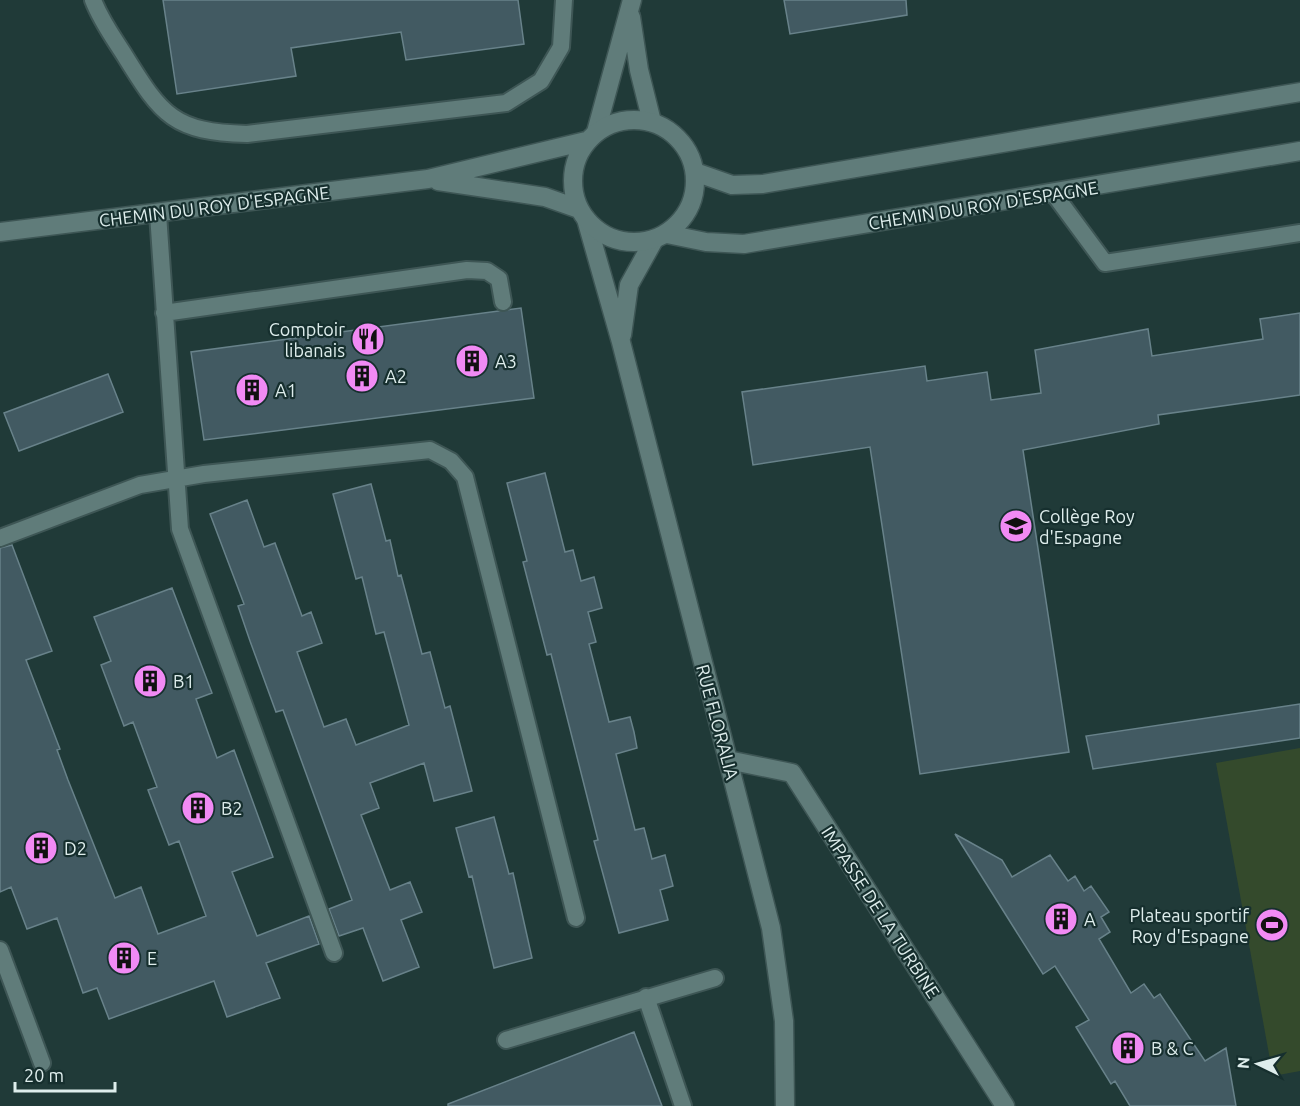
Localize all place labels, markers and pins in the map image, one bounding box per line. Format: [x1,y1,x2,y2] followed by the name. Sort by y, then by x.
[269,319,345,360] place label: Comptoir libanais
[350,321,386,357] restaurant icon: Comptoir libanais
[454,343,490,379] building icon: A3
[495,351,517,371] place label: A3
[344,358,380,394] building icon: A2
[385,366,407,386] place label: A2
[234,372,270,408] building icon: A1
[275,380,297,400] place label: A1
[1039,506,1135,547] place label: Collège Roy d'Espagne
[998,508,1034,544] school or university icon: Collège Roy d'Espagne
[132,663,168,699] building icon: B1
[173,671,195,691] place label: B1
[180,790,216,826] building icon: B2
[221,798,243,818] place label: B2
[23,830,59,866] building icon: D2
[64,838,87,858] place label: D2
[1043,901,1079,937] building icon: A
[1130,905,1249,946] place label: Plateau sportif Roy d'Espagne
[1254,907,1290,943] sports icon: Plateau sportif Roy d'Espagne
[1084,909,1096,929] place label: A
[106,940,142,976] building icon: E
[147,948,157,968] place label: E
[1110,1030,1146,1066] building icon: B & C
[1151,1038,1193,1058] place label: B & C

